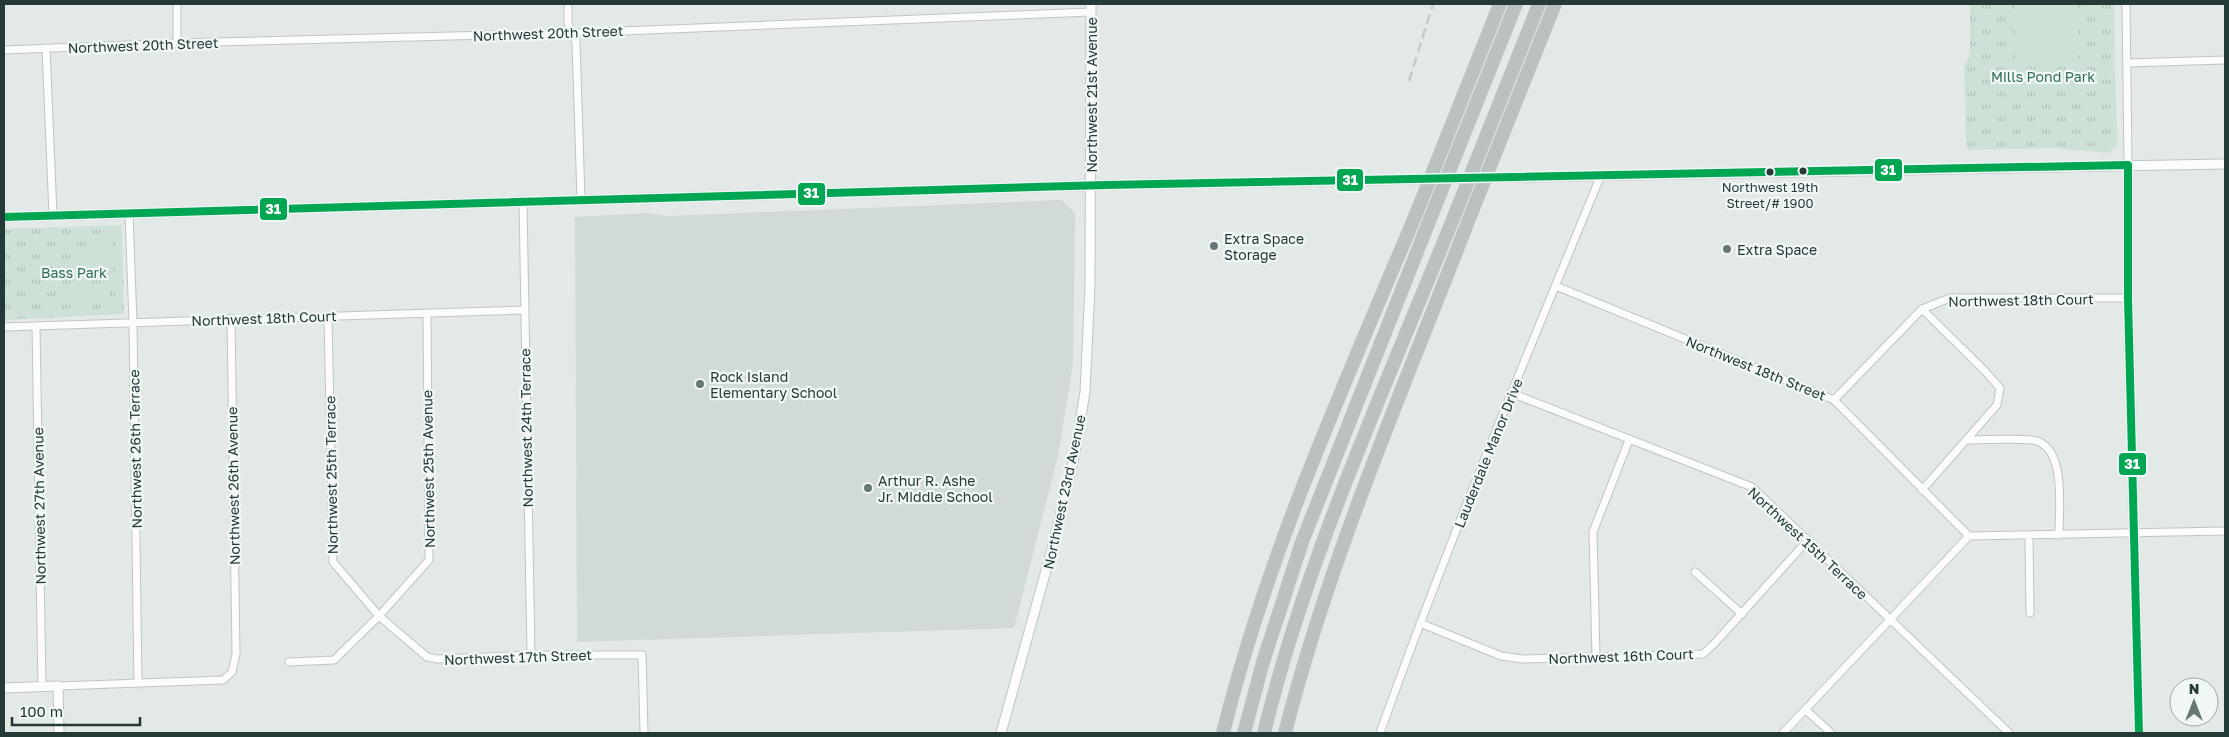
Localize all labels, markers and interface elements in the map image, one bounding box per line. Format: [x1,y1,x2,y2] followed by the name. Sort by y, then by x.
[1083,17,1100,173] street label: Northwest 21st Avenue
[472,22,624,44] street label: Northwest 20th Street
[67,34,219,56] street label: Northwest 20th Street
[1991,68,2095,85] park label: Mills Pond Park
[1874,158,1903,182] line badge: 31
[1880,161,1896,178] text: 31
[1798,166,1808,176] unlabelled marker
[1765,167,1775,177] marker: Northwest 19th Street/# 1900
[1336,168,1364,192] line badge: 31
[1342,171,1358,188] text: 31
[1722,179,1818,211] place label: Northwest 19th Street/# 1900
[797,182,826,206] line badge: 31
[803,184,819,201] text: 31
[259,197,288,221] line badge: 31
[265,200,281,217] text: 31
[1224,230,1304,263] place label: Extra Space Storage
[1208,240,1220,252] marker: Extra Space Storage
[1737,241,1817,258] place label: Extra Space
[1721,243,1733,255] marker: Extra Space
[41,264,107,281] park label: Bass Park
[1948,290,2094,310] street label: Northwest 18th Court
[191,307,337,329] street label: Northwest 18th Court
[1684,332,1828,404] street label: Northwest 18th Street
[516,348,536,508] street label: Northwest 24th Terrace
[710,368,837,401] place label: Rock Island Elementary School
[125,369,145,529] street label: Northwest 26th Terrace
[1450,376,1526,530] street label: Lauderdale Manor Drive
[694,378,706,390] marker: Rock Island Elementary School
[418,390,438,548] street label: Northwest 25th Avenue
[321,396,341,554] street label: Northwest 25th Terrace
[223,407,243,565] street label: Northwest 26th Avenue
[1039,413,1089,571] street label: Northwest 23rd Avenue
[29,427,49,585] street label: Northwest 27th Avenue
[2118,452,2147,476] line badge: 31
[2124,455,2140,472] text: 31
[878,472,993,505] place label: Arthur R. Ashe Jr. Middle School
[862,482,874,494] marker: Arthur R. Ashe Jr. Middle School
[1745,483,1871,603] street label: Northwest 15th Terrace
[1548,645,1694,667] street label: Northwest 16th Court
[444,646,592,668] street label: Northwest 17th Street
[2169,677,2219,727] north arrow
[2189,680,2199,697] text: N
[12,694,140,726] scale bar
[20,702,63,720] text: 100 m

